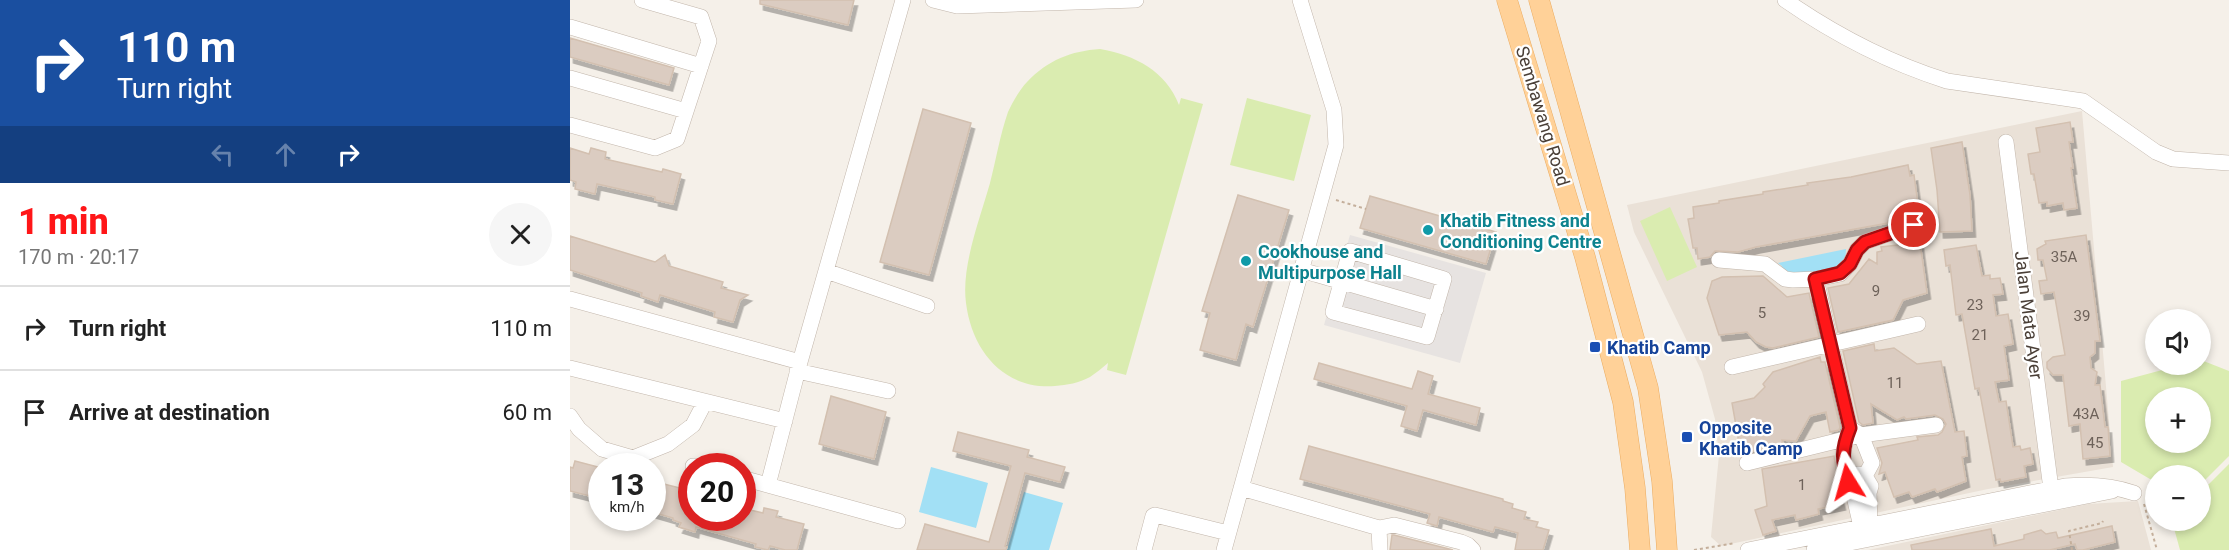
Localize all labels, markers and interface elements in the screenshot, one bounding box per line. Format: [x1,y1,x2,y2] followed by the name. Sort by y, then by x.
[117,23,236,72] text: 110 m
[18,24,96,102] icon: right
[1512,44,1574,188] street label: Sembawang Road
[117,73,232,105] text: Turn right
[206,138,239,171] icon: left
[269,138,302,171] icon: ahead
[332,138,365,171] icon: right
[1888,199,1939,250] pin
[18,201,109,243] text: 1 min
[489,203,552,266] button: close
[1897,208,1930,241] icon: arrive
[1440,210,1602,252] place label: Khatib Fitness and Conditioning Centre
[1421,223,1435,237] marker: Khatib Fitness and Conditioning Centre
[1258,241,1402,283] place label: Cookhouse and Multipurpose Hall
[18,245,139,269] text: 170 m · 20:17
[2051,248,2078,266] house number: 35A
[2011,250,2047,380] street label: Jalan Mata Ayer
[1239,254,1253,268] marker: Cookhouse and Multipurpose Hall
[1872,282,1880,300] house number: 9
[1967,296,1983,314] house number: 23
[1758,304,1766,322] house number: 5
[2074,307,2090,325] house number: 39
[2145,309,2211,531] map controls
[2145,309,2211,375] button: sound
[18,312,51,345] icon: right
[69,316,166,341] text: Turn right
[490,316,552,341] text: 110 m
[1972,326,1988,344] house number: 21
[1607,337,1711,358] place label: Khatib Camp
[1588,340,1602,354] marker: Khatib Camp
[1887,374,1903,392] house number: 11
[2145,387,2211,453] button: +
[18,396,51,429] icon: arrive
[69,400,270,425] text: Arrive at destination
[503,400,552,425] text: 60 m
[2073,405,2100,423] house number: 43A
[1699,417,1803,459] place label: Opposite Khatib Camp
[1680,430,1694,444] marker: Opposite Khatib Camp
[2087,434,2103,452] house number: 45
[1816,450,1880,514] position arrow
[678,453,756,531] speed limit sign: 20
[2145,465,2211,531] button: −
[610,467,644,502] text: 13
[1798,476,1806,494] house number: 1
[609,498,645,516] text: km/h

